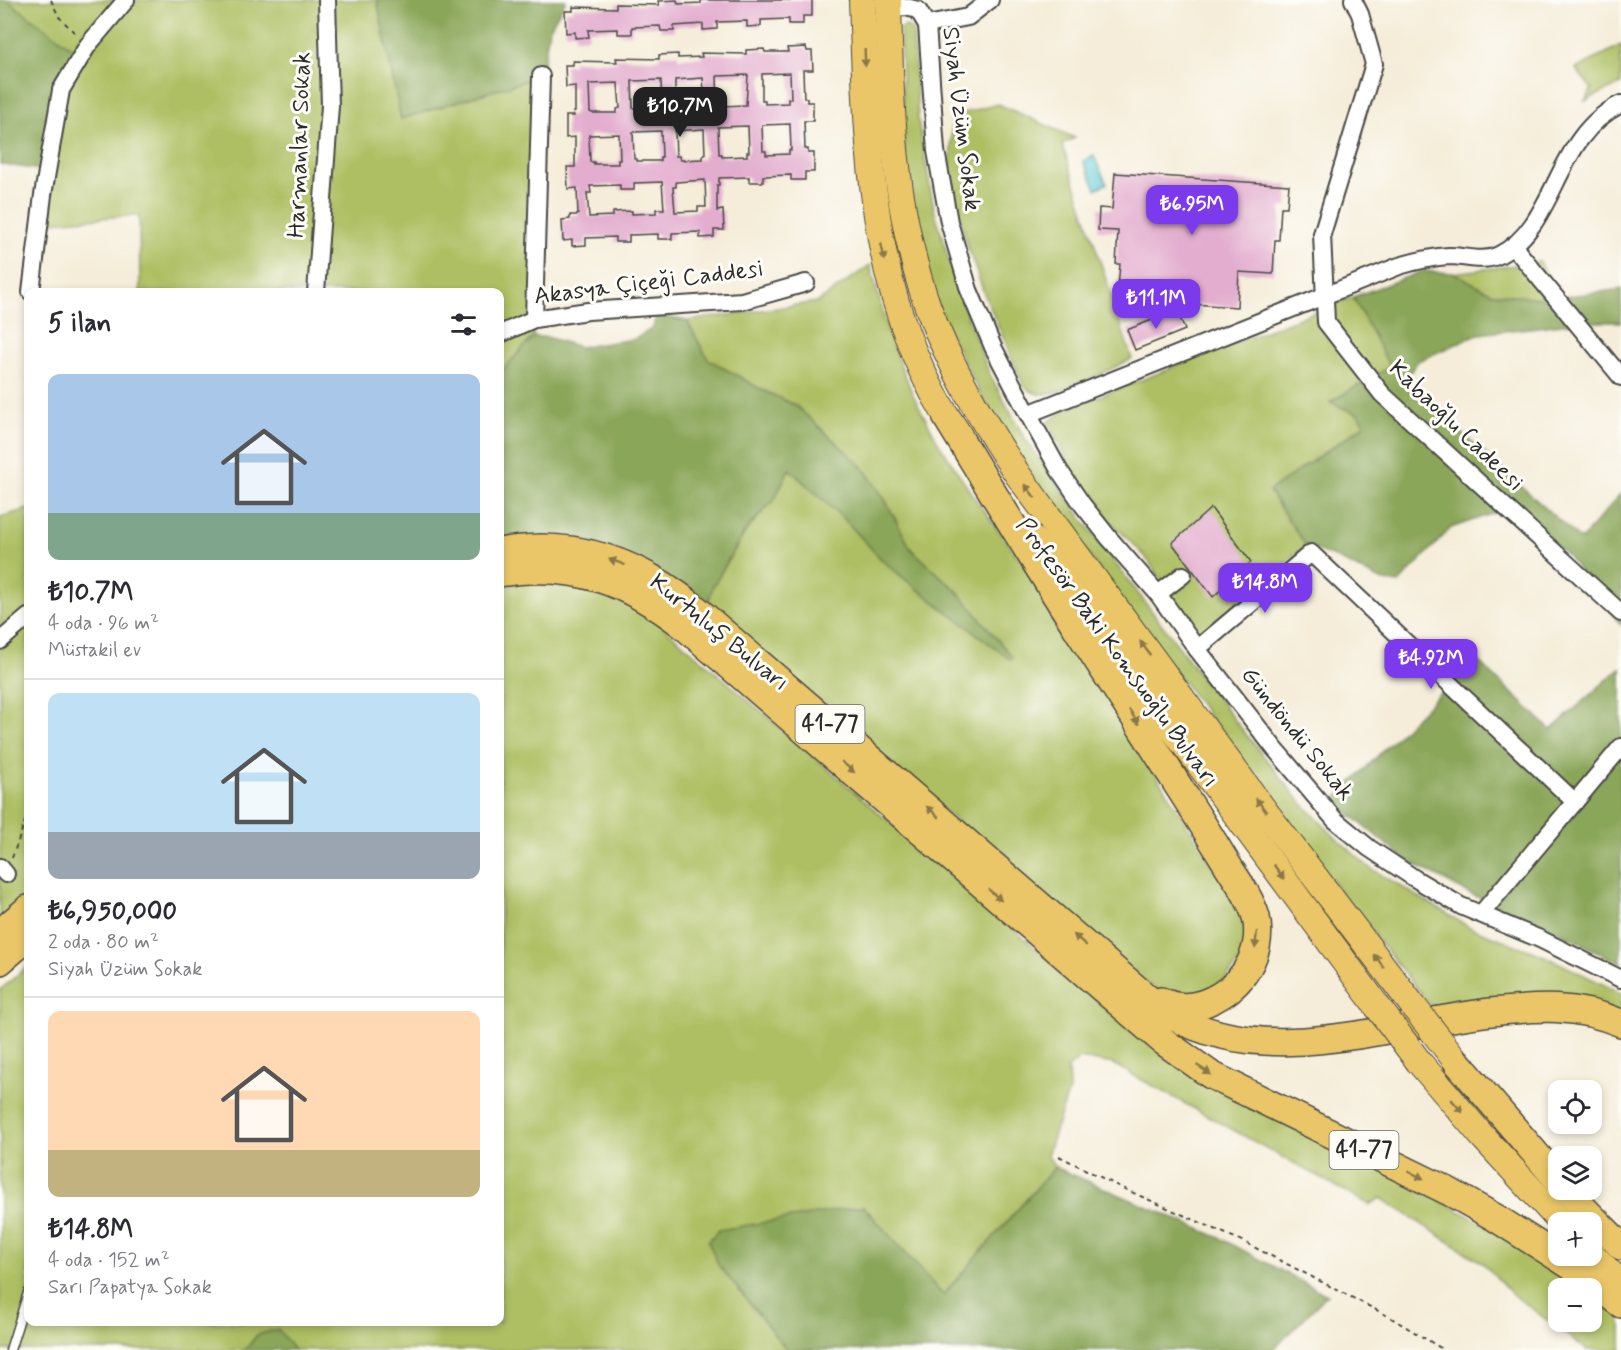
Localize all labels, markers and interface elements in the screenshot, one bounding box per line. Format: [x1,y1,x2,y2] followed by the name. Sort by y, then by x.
[934,25,988,213] street label: Siyah Üzüm Sokak
[860,49,869,68] one-way arrow
[281,51,319,239] street label: Harmanlar Sokak
[631,87,729,138] pin: ₺10.7M
[647,93,713,120] text: ₺10.7M
[1143,185,1241,236] pin: ₺6.95M
[1160,191,1224,218] text: ₺6.95M
[878,243,888,262] one-way arrow
[532,254,766,312] street label: Akasya Çiçeği Caddesi
[1107,279,1205,330] pin: ₺11.1M
[1126,285,1186,312] text: ₺11.1M
[48,307,111,341] text: 5 ilan
[447,308,480,341] icon: filters
[1382,354,1530,498] street label: Kabaoğlu Cadeesi
[210,413,318,521] icon: home
[1024,484,1036,500] one-way arrow
[1008,512,1226,794] street label: Profesör Baki Komsuoğlu Bulvarı
[608,556,626,566] one-way arrow
[1216,563,1314,614] pin: ₺14.8M
[643,567,795,699] street label: Kurtuluş Bulvarı
[1232,569,1298,596] text: ₺14.8M
[48,576,133,610] text: ₺10.7M
[48,610,159,637] text: 4 oda · 96 m²
[48,637,141,664] text: Müstakil ev
[1382,639,1480,690] pin: ₺4.92M
[1140,641,1152,656] one-way arrow
[1398,645,1464,672] text: ₺4.92M
[1233,661,1361,807] street label: Gündöndü Sokak
[796,705,864,743] road number: 41-77
[1128,708,1140,724] one-way arrow
[210,732,318,840] icon: home
[840,761,856,774] one-way arrow
[1255,798,1267,814] one-way arrow
[926,806,941,819] one-way arrow
[1272,865,1284,880] one-way arrow
[987,889,1003,902] one-way arrow
[48,895,177,929] text: ₺6,950,000
[48,929,159,956] text: 2 oda · 80 m²
[1251,931,1261,950] one-way arrow
[1072,934,1088,947] one-way arrow
[1373,953,1385,969] one-way arrow
[48,956,202,983] text: Siyah Üzüm Sokak
[210,1050,318,1158] icon: home
[1196,1064,1212,1076] one-way arrow
[1548,1080,1602,1332] map controls
[1548,1080,1602,1134] button: locate
[1450,1099,1463,1114] one-way arrow
[1330,1131,1398,1169] road number: 41-77
[1548,1146,1602,1200] button: layers
[1408,1171,1425,1180] one-way arrow
[1548,1212,1602,1266] button: +
[48,1213,133,1247] text: ₺14.8M
[48,1247,170,1274] text: 4 oda · 152 m²
[48,1274,212,1301] text: Sarı Papatya Sokak
[1548,1278,1602,1332] button: −

